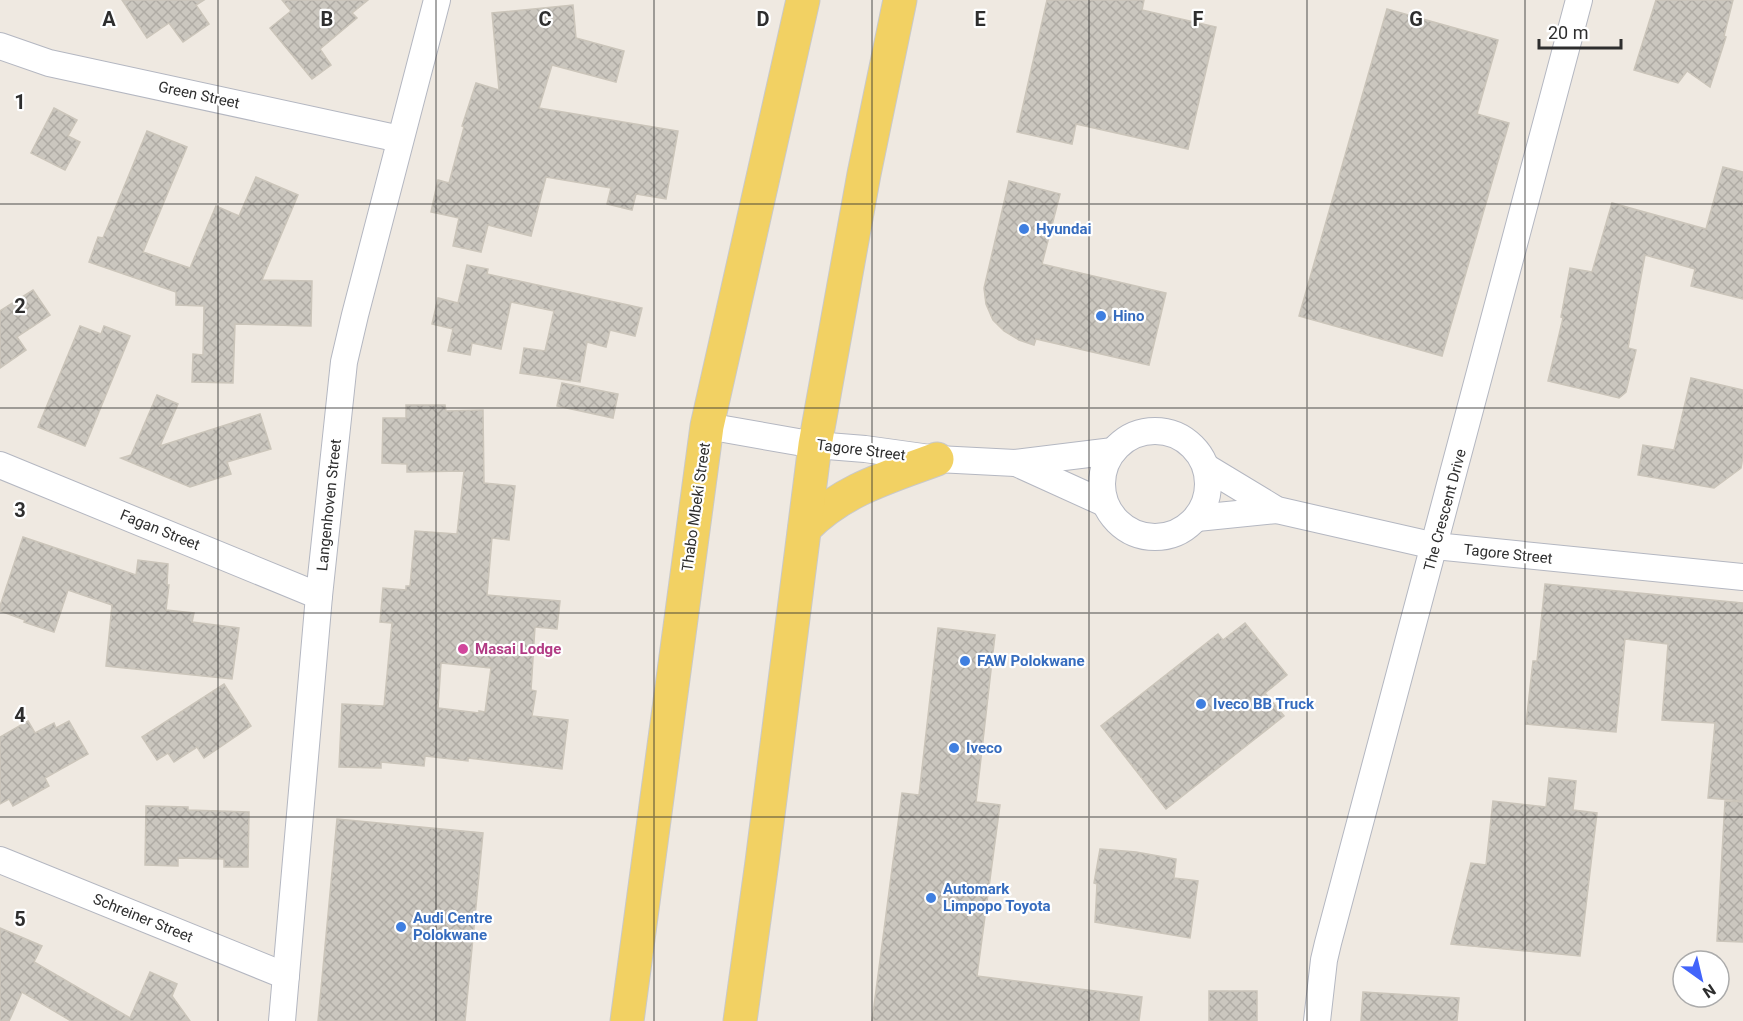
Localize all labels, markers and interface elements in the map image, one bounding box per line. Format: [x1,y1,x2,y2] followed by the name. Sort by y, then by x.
[102,7,116,31] text: A
[321,7,333,31] text: B
[538,7,552,31] text: C
[757,7,770,31] text: D
[974,7,986,31] text: E
[1193,7,1204,31] text: F
[1409,7,1423,31] text: G
[1539,12,1622,50] scale bar
[1548,22,1588,43] text: 20 m
[157,78,241,112] street label: Green Street
[14,90,26,114] text: 1
[1036,220,1091,238] place label: Hyundai
[1017,222,1031,236] marker: Hyundai
[14,294,26,318] text: 2
[1113,307,1144,325] place label: Hino
[1094,309,1108,323] marker: Hino
[816,436,907,464] street label: Tagore Street
[313,438,345,572] street label: Langenhoven Street
[678,441,714,573] street label: Thabo Mbeki Street
[1420,447,1470,573] street label: The Crescent Drive
[14,498,26,522] text: 3
[118,506,203,554] street label: Fagan Street
[1463,540,1554,568] street label: Tagore Street
[475,640,561,658] place label: Masai Lodge
[456,642,470,656] marker: Masai Lodge
[977,652,1085,670] place label: FAW Polokwane
[958,654,972,668] marker: FAW Polokwane
[1213,695,1315,713] place label: Iveco BB Truck
[1194,697,1208,711] marker: Iveco BB Truck
[14,703,26,727] text: 4
[966,739,1002,757] place label: Iveco
[947,741,961,755] marker: Iveco
[943,880,1051,915] place label: Automark Limpopo Toyota
[90,890,196,946] street label: Schreiner Street
[924,891,938,905] marker: Automark Limpopo Toyota
[14,907,26,931] text: 5
[413,909,492,944] place label: Audi Centre Polokwane
[394,920,408,934] marker: Audi Centre Polokwane
[1671,949,1731,1009] north arrow
[1699,980,1719,1002] text: N

